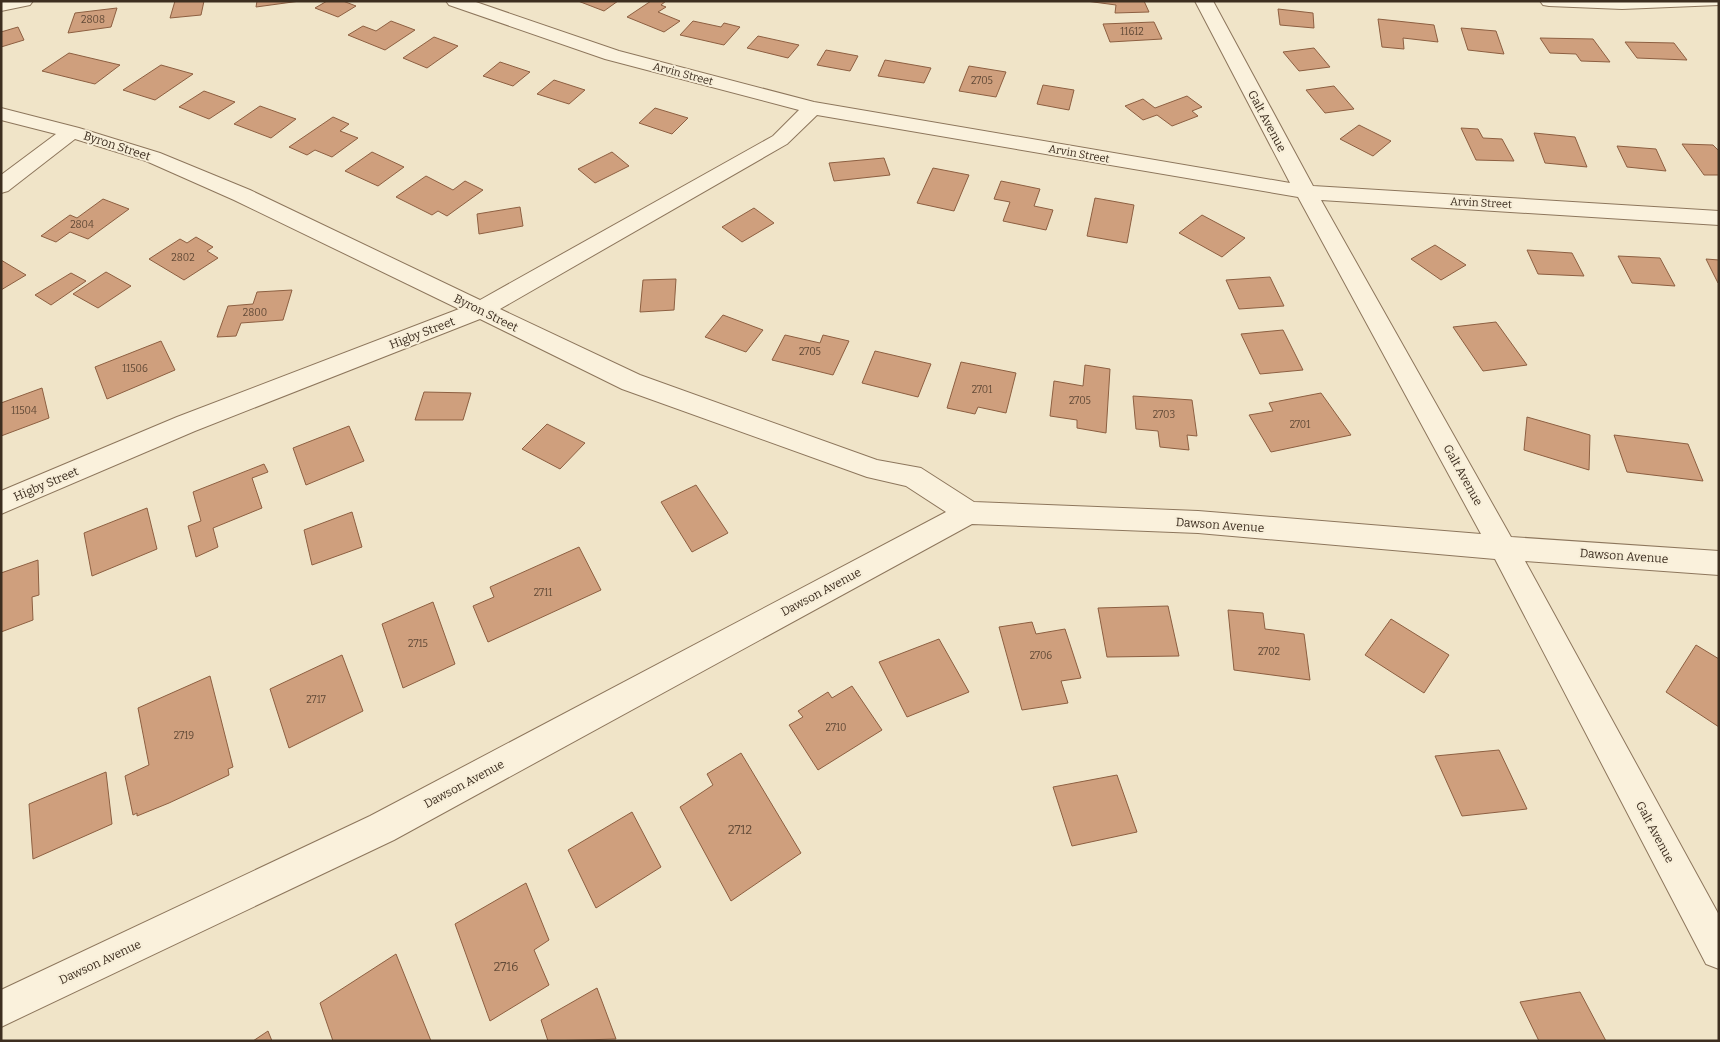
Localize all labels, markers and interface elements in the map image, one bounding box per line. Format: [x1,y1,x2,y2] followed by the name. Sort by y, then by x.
[81,14,105,26] house number: 2808
[1120,26,1144,38] house number: 11612
[651,60,715,88] street label: Arvin Street
[971,75,993,87] house number: 2705
[1245,88,1289,154] street label: Galt Avenue
[82,129,153,164] street label: Byron Street
[1047,142,1111,166] street label: Arvin Street
[1450,195,1512,211] street label: Arvin Street
[70,219,94,231] house number: 2804
[171,252,195,264] house number: 2802
[452,291,521,335] street label: Byron Street
[243,307,267,319] house number: 2800
[387,314,457,352] street label: Higby Street
[799,346,821,358] house number: 2705
[122,363,148,375] house number: 11506
[972,384,992,396] house number: 2701
[1069,395,1091,407] house number: 2705
[11,405,37,417] house number: 11504
[1153,409,1175,421] house number: 2703
[1290,419,1310,431] house number: 2701
[1440,442,1486,508] street label: Galt Avenue
[12,464,81,504] street label: Higby Street
[1175,515,1265,535] street label: Dawson Avenue
[1579,546,1669,566] street label: Dawson Avenue
[779,565,863,619] street label: Dawson Avenue
[534,587,552,599] house number: 2711
[408,638,428,650] house number: 2715
[1258,646,1280,658] house number: 2702
[1030,650,1052,662] house number: 2706
[306,694,326,706] house number: 2717
[826,722,846,734] house number: 2710
[174,730,194,742] house number: 2719
[422,757,506,811] street label: Dawson Avenue
[1633,799,1677,865] street label: Galt Avenue
[728,823,752,837] house number: 2712
[57,937,143,987] street label: Dawson Avenue
[494,960,518,974] house number: 2716

